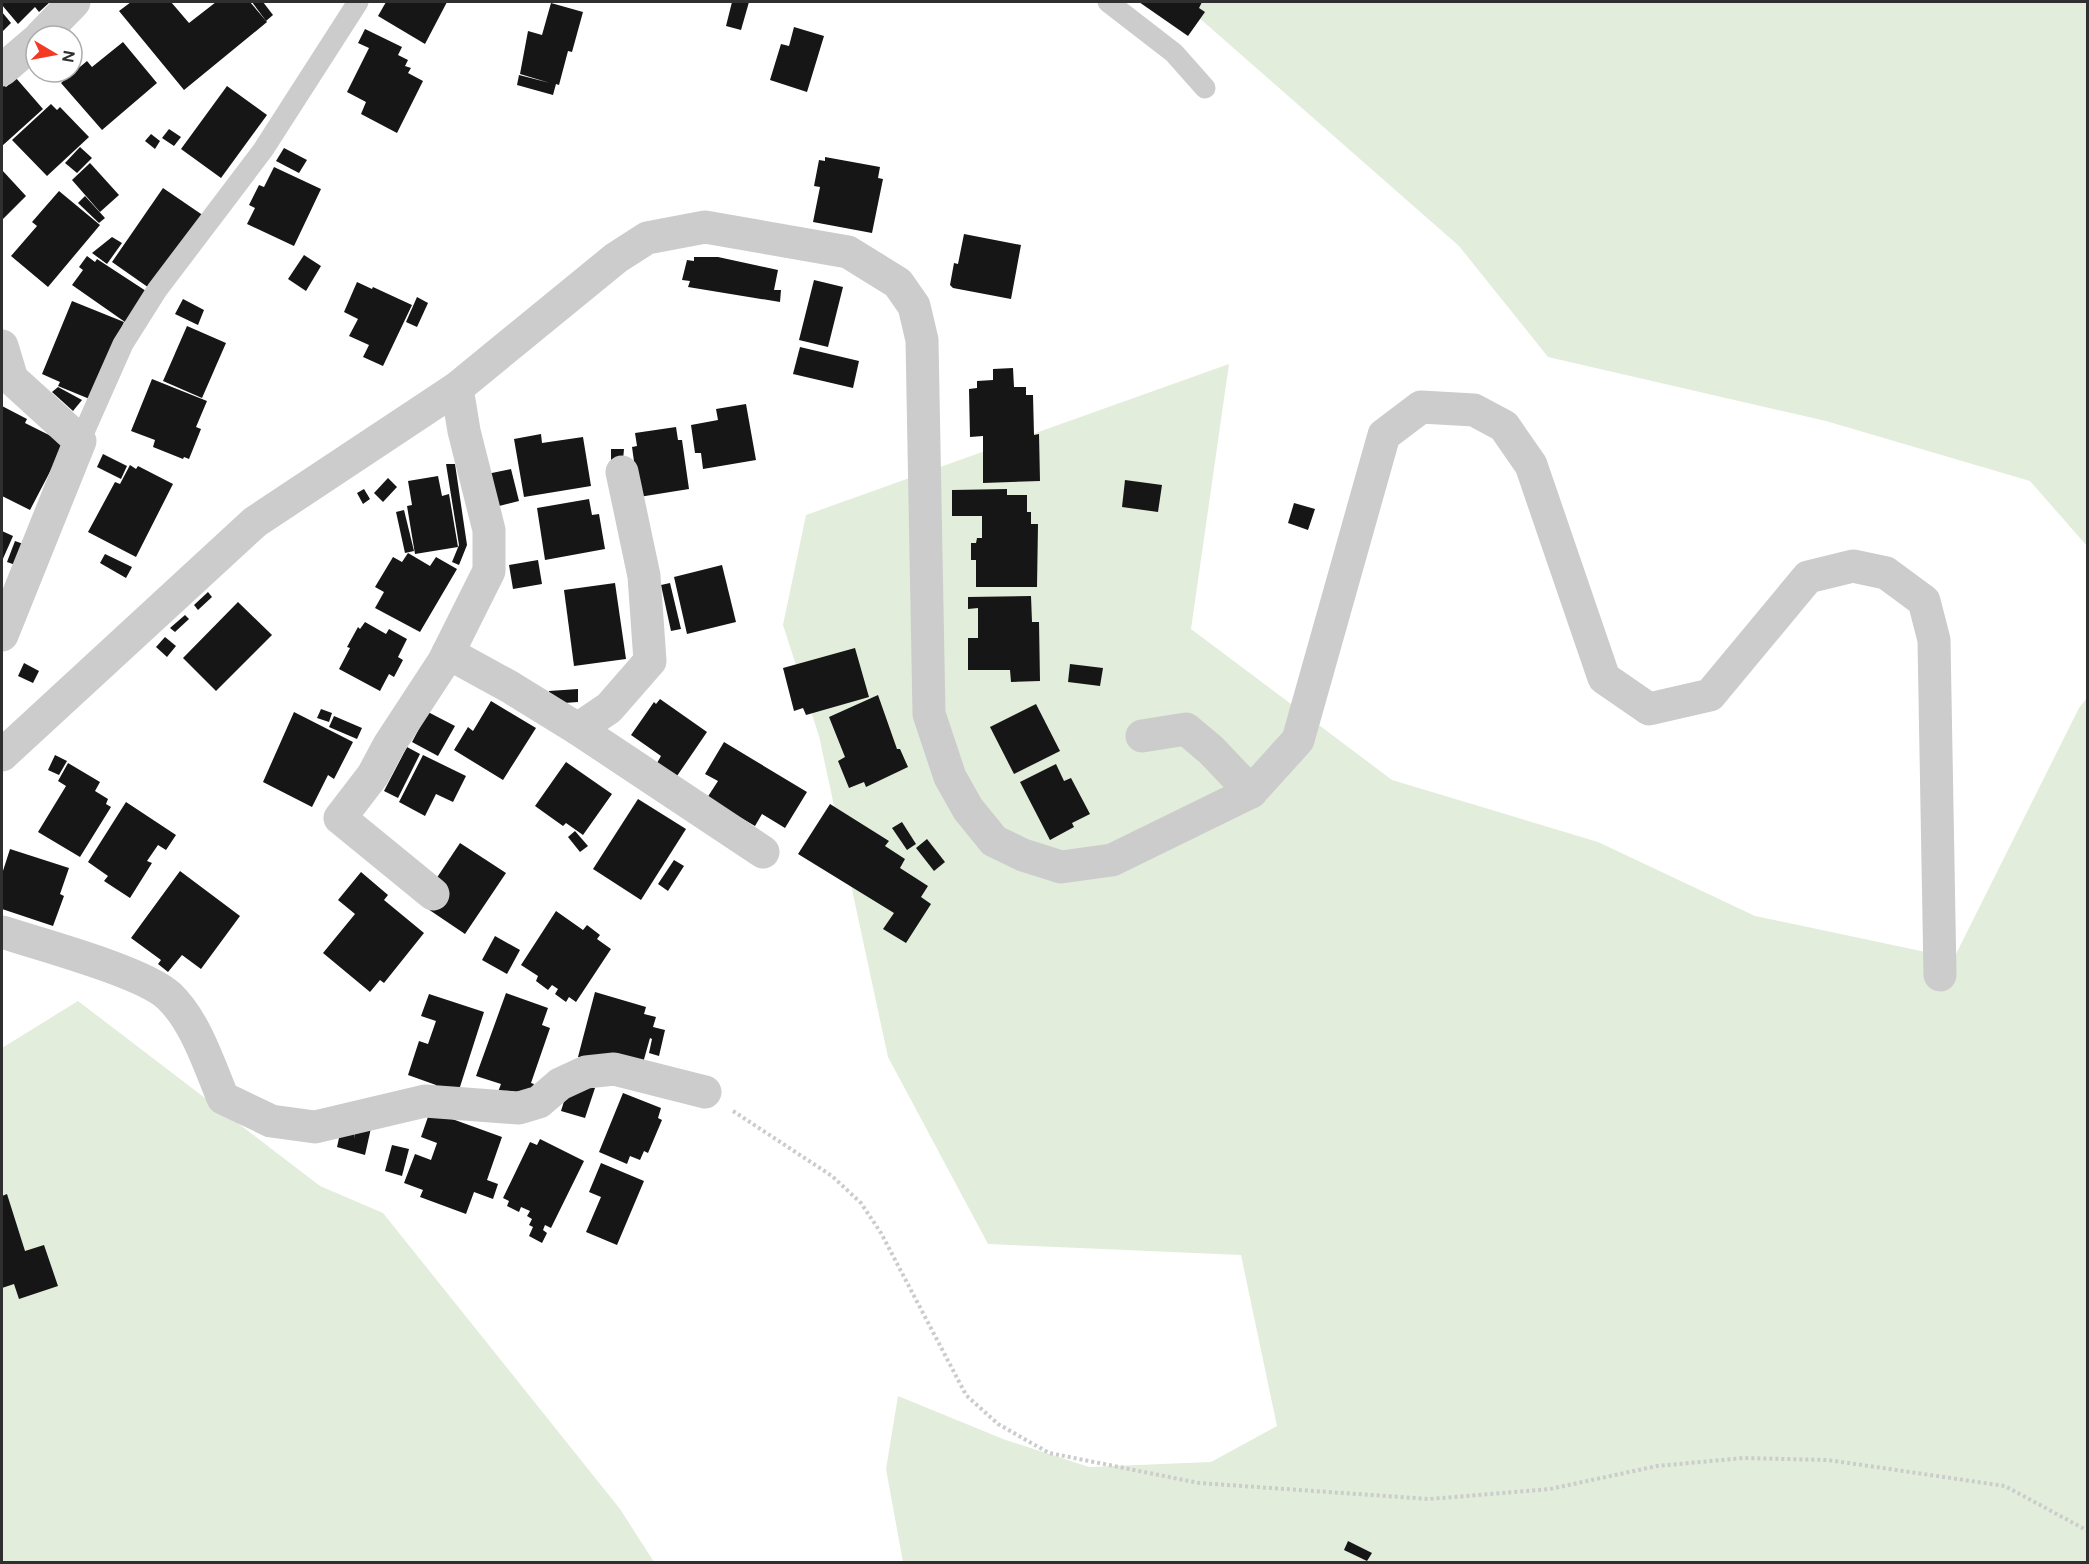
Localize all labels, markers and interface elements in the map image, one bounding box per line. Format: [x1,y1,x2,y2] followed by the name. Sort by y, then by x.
[24,24,84,84] north arrow
[57,49,80,64] text: N

